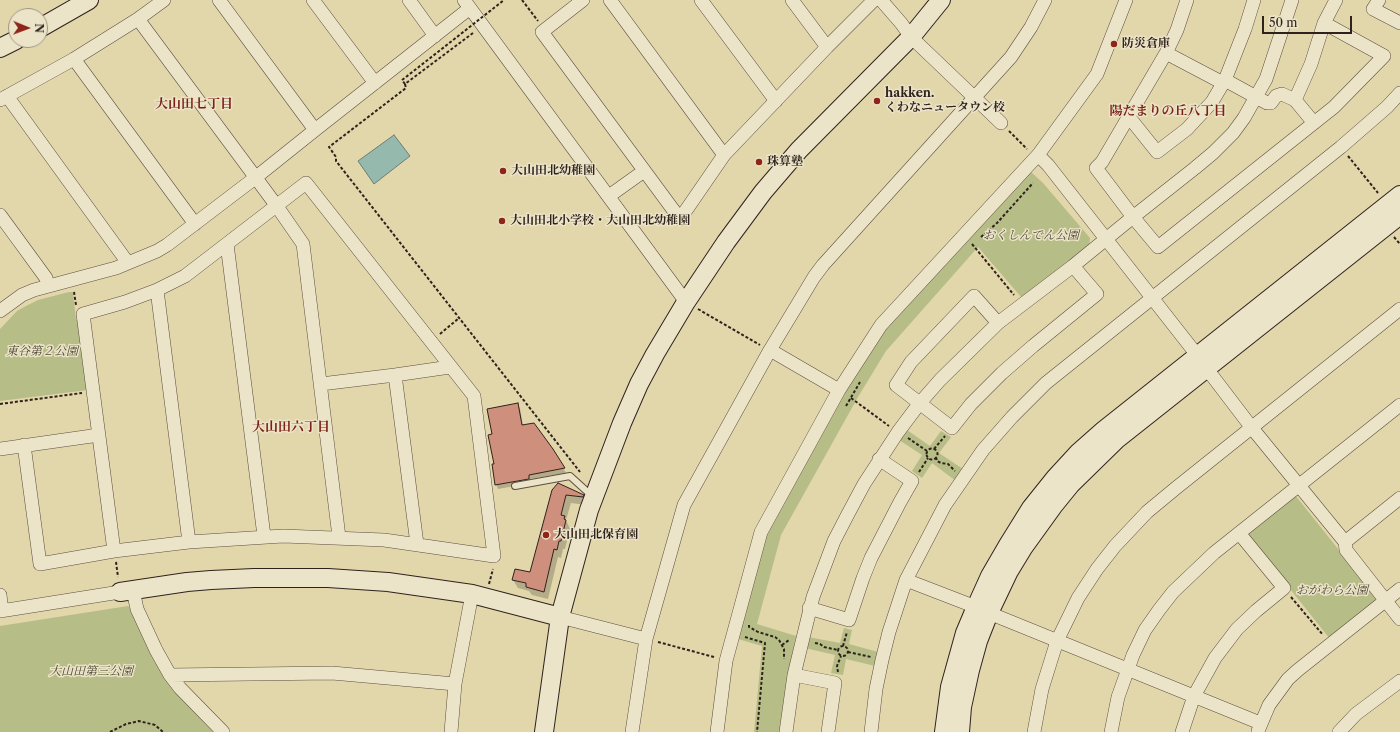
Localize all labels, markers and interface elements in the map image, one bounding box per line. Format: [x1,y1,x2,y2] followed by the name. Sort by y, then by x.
[8,8,48,48] north arrow
[1264,8,1354,34] scale bar
[1269,15,1298,30] text: 50 m
[32,23,46,33] text: N
[1122,37,1170,51] place label: 防災倉庫
[1109,39,1119,49] marker: 防災倉庫
[885,87,1005,115] place label: hakken. くわなニュータウン校
[155,96,233,112] district label: 大山田七丁目
[872,96,882,106] marker: hakken. くわなニュータウン校
[1110,103,1226,119] district label: 陽だまりの丘八丁目
[767,155,803,169] place label: 珠算塾
[754,157,764,167] marker: 珠算塾
[511,164,595,178] place label: 大山田北幼稚園
[498,166,508,176] marker: 大山田北幼稚園
[510,214,690,228] place label: 大山田北小学校・大山田北幼稚園
[497,216,507,226] marker: 大山田北小学校・大山田北幼稚園
[983,229,1079,243] park label: おくしんでん公園
[6,345,78,359] park label: 東谷第２公園
[252,419,330,435] district label: 大山田六丁目
[554,528,638,542] place label: 大山田北保育園
[541,530,551,540] marker: 大山田北保育園
[1296,584,1368,598] park label: おがわら公園
[49,665,133,679] park label: 大山田第三公園

